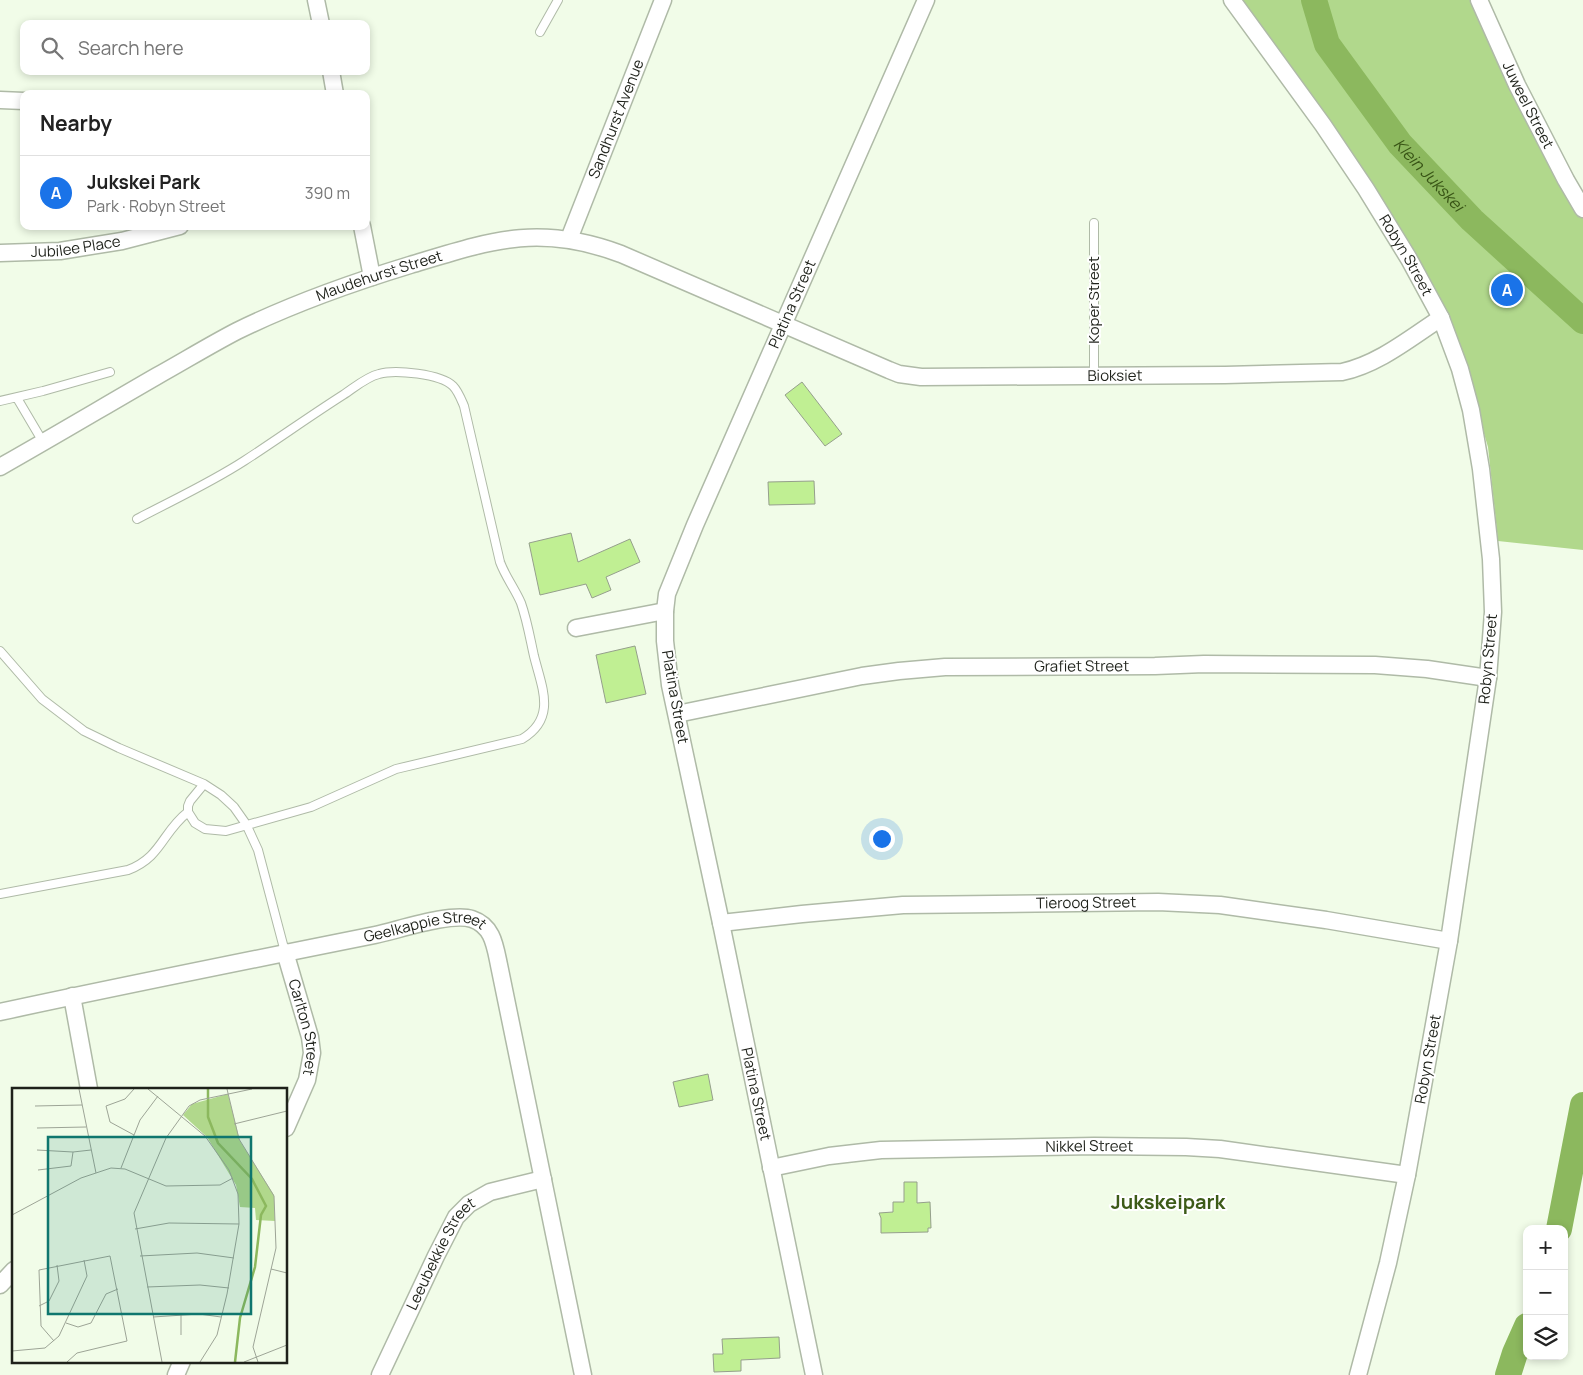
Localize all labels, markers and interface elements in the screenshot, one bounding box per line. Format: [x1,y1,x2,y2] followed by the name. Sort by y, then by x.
[20,20,370,75] search box
[38,34,66,62] icon: search
[78,35,184,61] text: Search here
[583,56,649,182] street label: Sandhurst Avenue
[1498,58,1559,152] street label: Juweel Street
[40,109,112,137] text: Nearby
[1389,133,1471,218] water label: Klein Jukskei
[87,169,200,195] text: Jukskei Park
[51,182,61,204] text: A
[305,182,350,204] text: 390 m
[87,195,226,217] text: Park · Robyn Street
[1374,210,1438,299] street label: Robyn Street
[31,230,122,262] street label: Jubilee Place
[313,245,445,306] street label: Maudehurst Street
[763,256,820,352] street label: Platina Street
[1083,256,1104,344] street label: Koper Street
[1491,271,1523,309] pin: A
[1087,365,1143,386] street label: Bioksiet
[1473,613,1502,705] street label: Robyn Street
[657,648,694,745] street label: Platina Street
[1034,655,1129,677] street label: Grafiet Street
[869,826,895,852] your location
[1036,891,1136,913] street label: Tieroog Street
[362,906,491,947] street label: Geelkappie Street
[283,976,323,1077] street label: Carlton Street
[1409,1012,1446,1105] street label: Robyn Street
[736,1045,777,1142] street label: Platina Street
[12,1088,288,1362] inset map
[1045,1135,1133,1157] street label: Nikkel Street
[1111,1188,1227,1215] district label: Jukskeipark
[401,1192,479,1313] street label: Leeubekkie Street
[1523,1225,1568,1360] map controls
[1523,1225,1568,1270] button: +
[1523,1270,1568,1315] button: −
[1523,1315,1568,1360] button: layers

